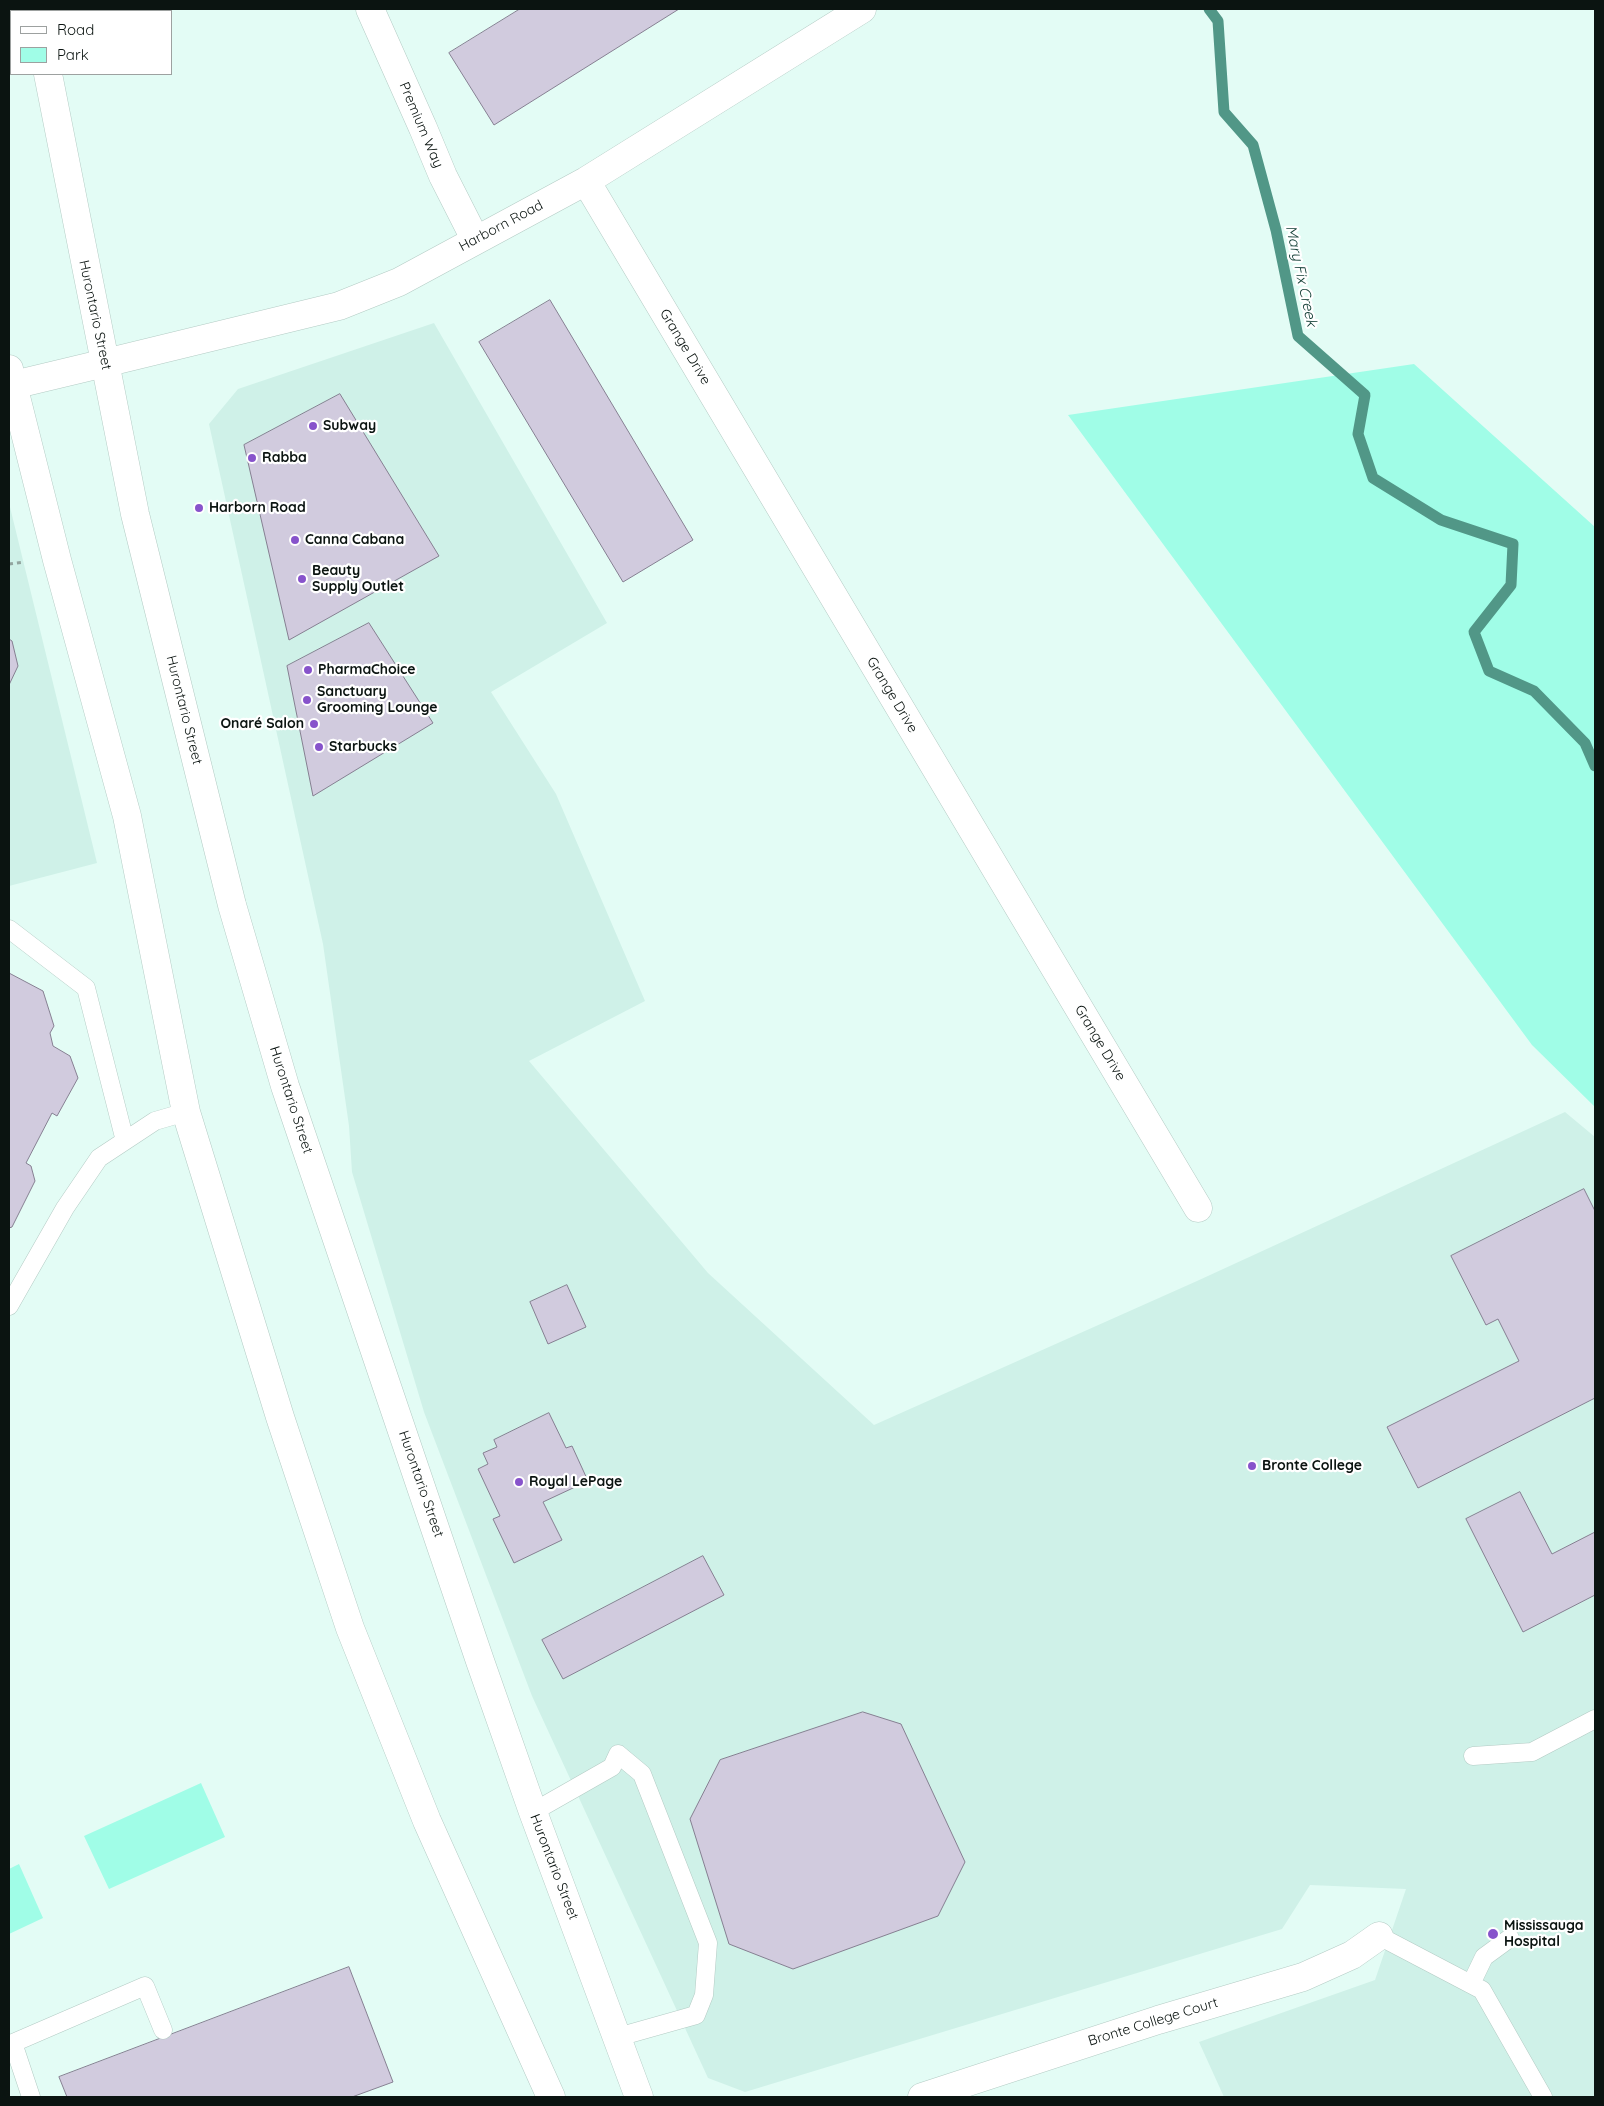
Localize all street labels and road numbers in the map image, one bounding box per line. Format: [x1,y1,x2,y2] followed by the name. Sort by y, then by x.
[395,80,447,170] street label: Premium Way
[456,197,546,255] street label: Harborn Road
[75,259,115,371] street label: Hurontario Street
[656,306,714,388] street label: Grange Drive
[162,654,206,766] street label: Hurontario Street
[863,654,921,736] street label: Grange Drive
[1071,1002,1129,1084] street label: Grange Drive
[266,1044,316,1156] street label: Hurontario Street
[395,1428,447,1540] street label: Hurontario Street
[526,1812,582,1922] street label: Hurontario Street
[1086,1994,1220,2050] street label: Bronte College Court

